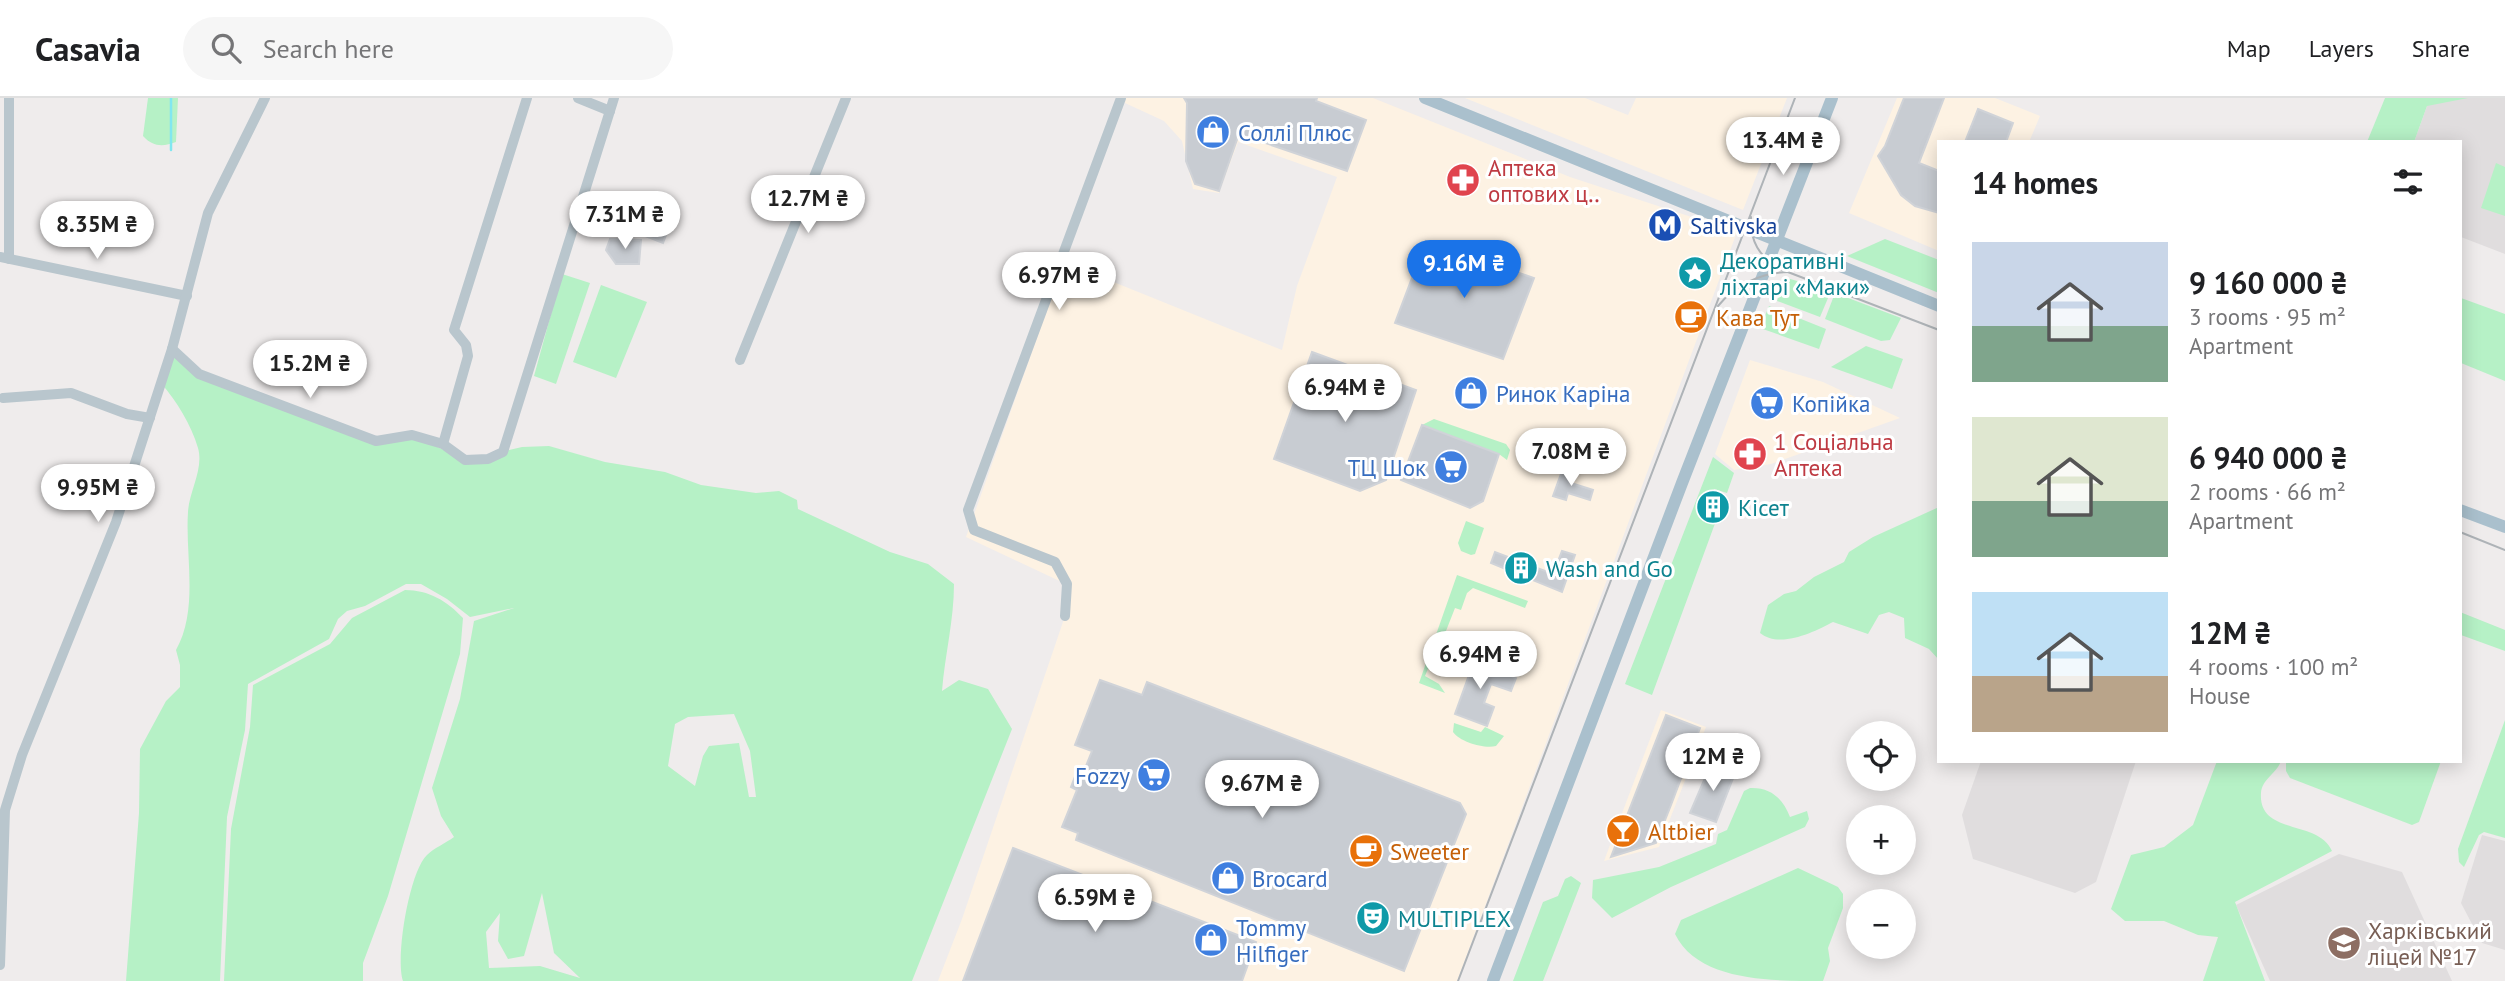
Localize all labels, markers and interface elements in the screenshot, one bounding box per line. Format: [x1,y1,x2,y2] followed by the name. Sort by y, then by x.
[183,17,673,80] search box
[35,27,141,70] text: Casavia
[207,29,245,67] icon: search
[263,32,394,65] text: Search here
[2227,33,2271,64] text: Map
[2309,33,2374,64] text: Layers
[2412,33,2470,64] text: Share
[1194,113,1232,151] shop icon: Соллі Плюс
[1238,118,1352,147] place label: Соллі Плюс
[1718,118,1848,177] pin: 13.4M ₴
[1742,125,1824,154] text: 13.4M ₴
[1488,153,1600,208] place label: Аптека оптових ц‥
[1444,161,1482,199] pharmacy icon: Аптека оптових ц‥
[1972,163,2098,202] text: 14 homes
[2389,163,2427,201] icon: filters
[743,176,873,235] pin: 12.7M ₴
[767,183,849,212] text: 12.7M ₴
[560,192,690,251] pin: 7.31M ₴
[585,199,665,228] text: 7.31M ₴
[32,202,162,261] pin: 8.35M ₴
[1646,206,1684,244] metro station icon: Saltivska
[56,209,138,238] text: 8.35M ₴
[1690,211,1778,240] place label: Saltivska
[1399,240,1529,300] pin: 9.16M ₴
[1719,246,1870,301] place label: Декоративні ліхтарі «Маки»
[1423,248,1505,277] text: 9.16M ₴
[994,252,1124,312] pin: 6.97M ₴
[1676,254,1714,292] place icon: Декоративні ліхтарі «Маки»
[1018,260,1100,289] text: 6.97M ₴
[2189,263,2348,302] text: 9 160 000 ₴
[2028,270,2112,354] icon: home
[1672,298,1710,336] cafe icon: Кава Тут
[2189,302,2346,331] text: 3 rooms · 95 m²
[1716,303,1800,332] place label: Кава Тут
[2189,331,2293,360] text: Apartment
[245,341,375,400] pin: 15.2M ₴
[269,348,351,377] text: 15.2M ₴
[1280,364,1410,424] pin: 6.94M ₴
[1304,372,1386,401] text: 6.94M ₴
[1452,374,1490,412] shop icon: Ринок Каріна
[1496,379,1630,408] place label: Ринок Каріна
[1748,384,1786,422] supermarket icon: Копійка
[1792,389,1870,418] place label: Копійка
[1774,427,1894,482] place label: 1 Соціальна Аптека
[1506,428,1636,488] pin: 7.08M ₴
[1731,435,1769,473] pharmacy icon: 1 Соціальна Аптека
[1531,436,1611,465] text: 7.08M ₴
[2189,438,2348,477] text: 6 940 000 ₴
[2028,445,2112,529] icon: home
[1432,448,1470,486] supermarket icon: ТЦ Шок
[1348,453,1426,482] place label: ТЦ Шок
[33,464,163,524] pin: 9.95M ₴
[57,472,139,501] text: 9.95M ₴
[2189,477,2346,506] text: 2 rooms · 66 m²
[1694,488,1732,526] building icon: Кісет
[1738,493,1790,522] place label: Кісет
[2189,506,2293,535] text: Apartment
[1502,549,1540,587] building icon: Wash and Go
[1546,554,1673,583] place label: Wash and Go
[2189,613,2272,652] text: 12M ₴
[2028,620,2112,704] icon: home
[1415,632,1545,691] pin: 6.94M ₴
[1439,639,1521,668] text: 6.94M ₴
[2189,652,2358,681] text: 4 rooms · 100 m²
[2189,681,2251,710] text: House
[1846,721,1916,959] map controls
[1846,721,1916,791] button: locate
[1664,734,1762,793] pin: 12M ₴
[1681,741,1745,770] text: 12M ₴
[1135,756,1173,794] supermarket icon: Fozzy
[1197,760,1327,820] pin: 9.67M ₴
[1075,761,1130,790] place label: Fozzy
[1221,768,1303,797] text: 9.67M ₴
[1846,805,1916,875] button: +
[1604,812,1642,850] bar icon: Altbier
[1648,817,1714,846] place label: Altbier
[1347,832,1385,870] cafe icon: Sweeter
[1390,837,1469,866] place label: Sweeter
[1209,859,1247,897] shop icon: Brocard
[1252,864,1328,893] place label: Brocard
[1030,874,1160,934] pin: 6.59M ₴
[1054,882,1136,911] text: 6.59M ₴
[1846,889,1916,959] button: −
[1354,899,1392,937] theatre icon: MULTIPLEX
[1398,904,1511,933] place label: MULTIPLEX
[1236,913,1309,968] place label: Tommy Hilfiger
[2367,916,2492,971] place label: Харківський ліцей №17
[1192,921,1230,959] shop icon: Tommy Hilfiger
[2325,924,2363,962] school or university icon: Харківський ліцей №17

